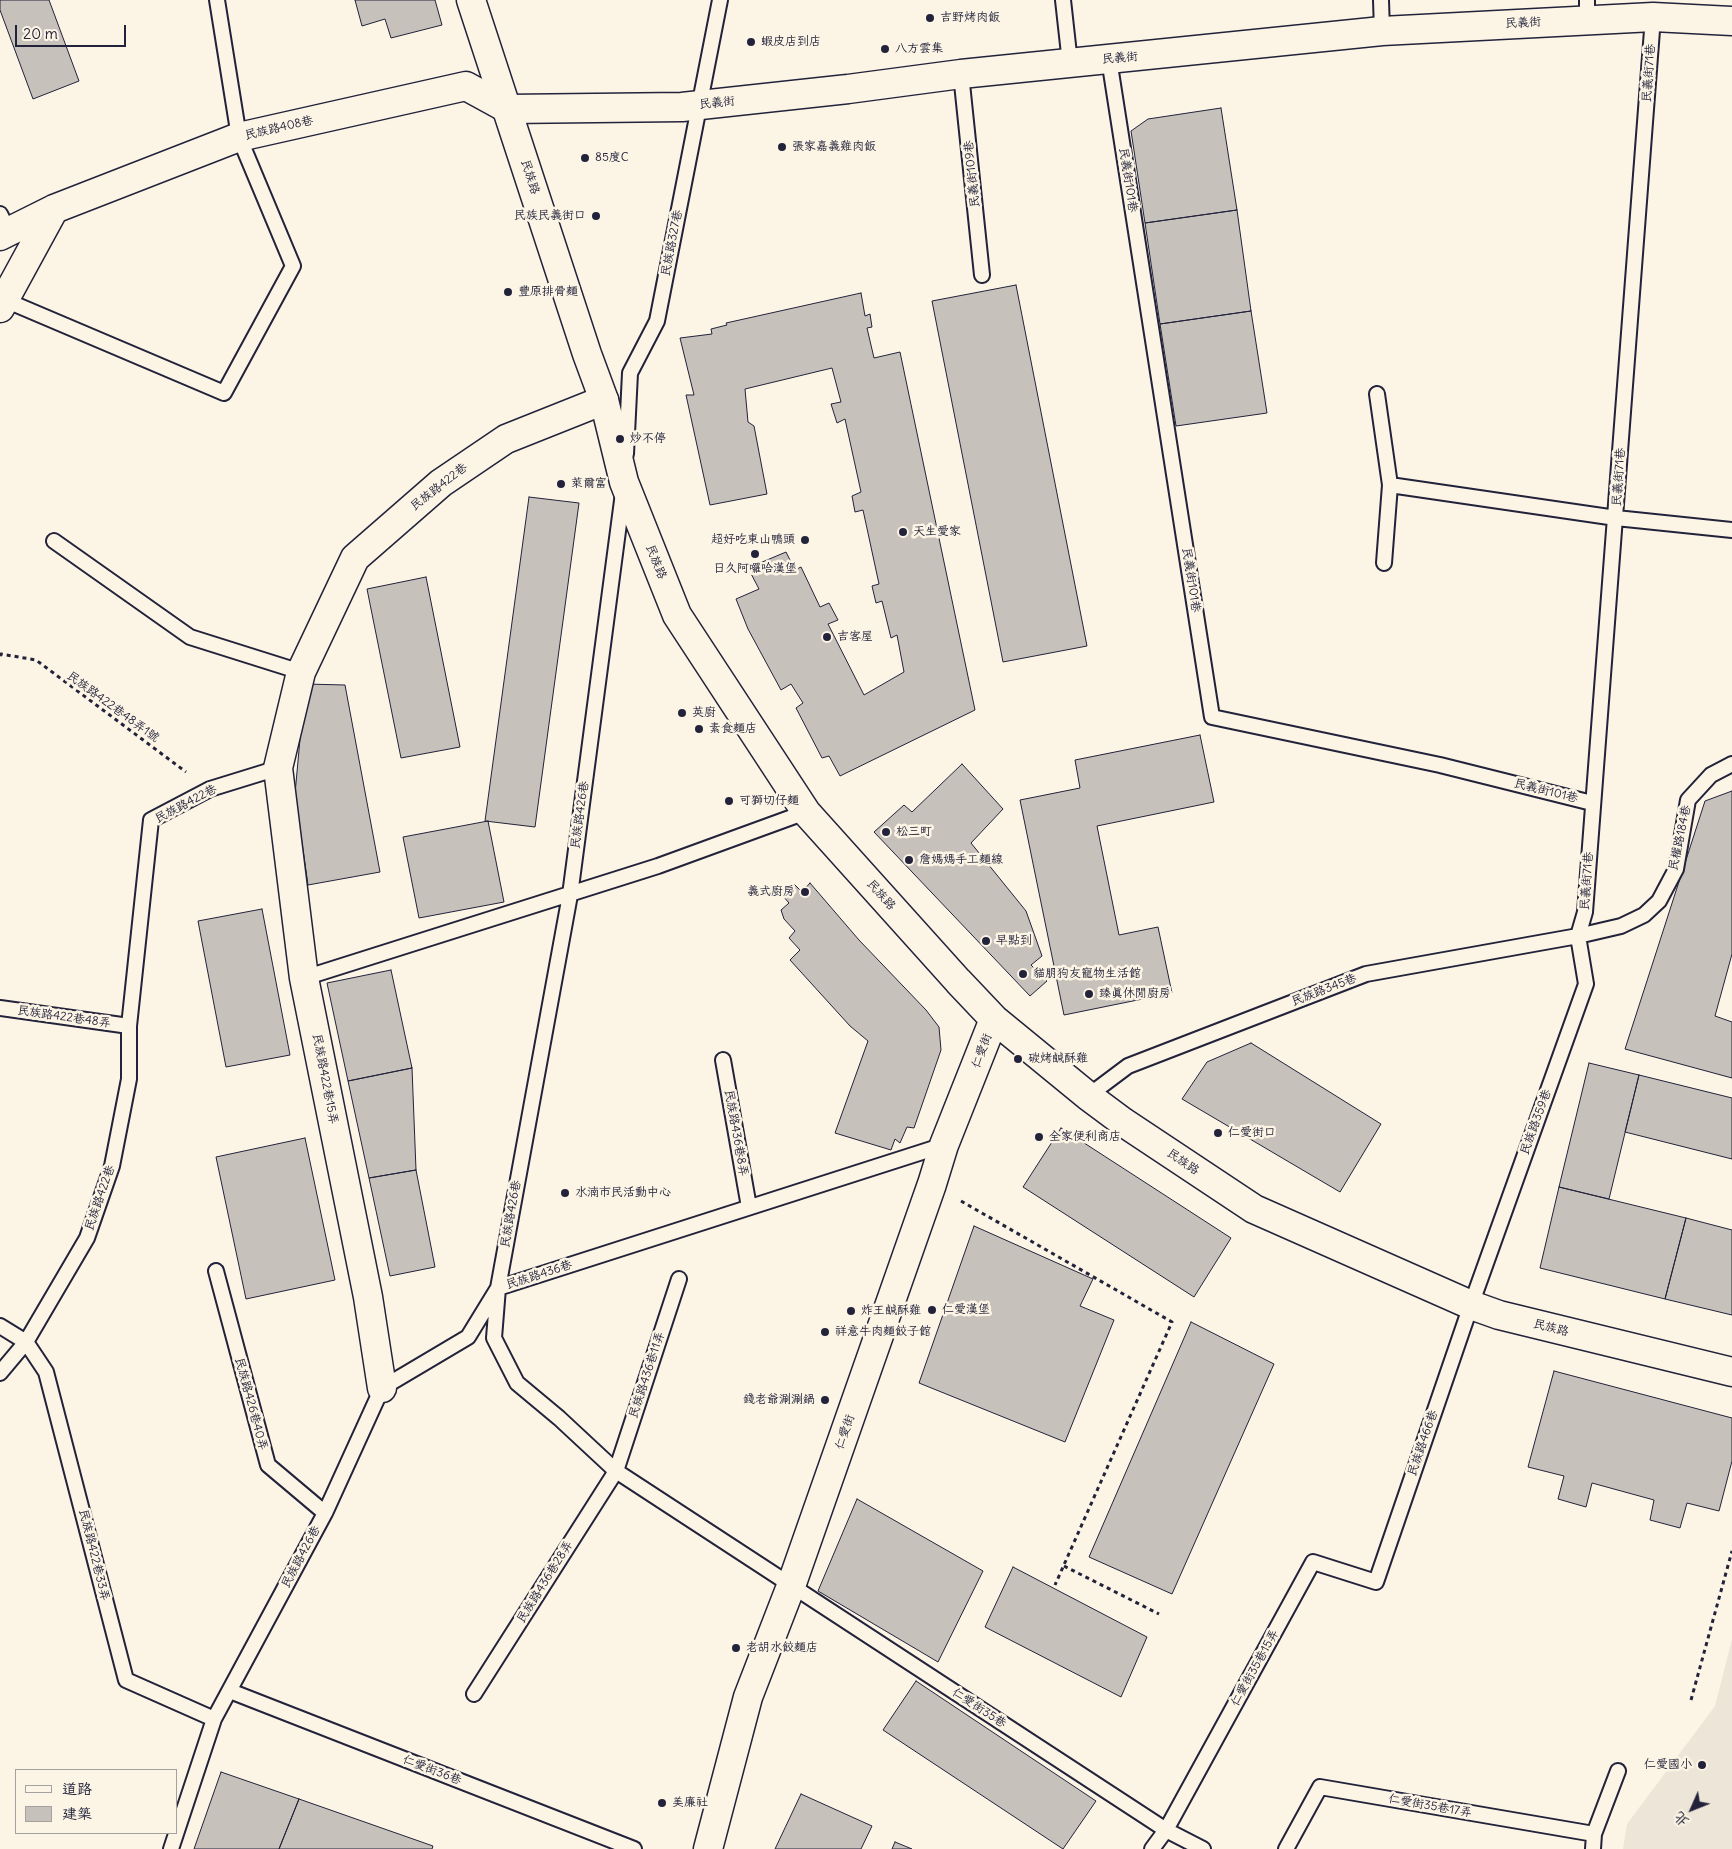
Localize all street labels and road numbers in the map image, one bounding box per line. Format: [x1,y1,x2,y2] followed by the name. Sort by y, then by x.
[1505,15,1541,31] street label: 民義街
[1640,43,1658,103] street label: 民義街71巷
[1101,49,1139,67] street label: 民義街
[698,94,736,112] street label: 民義街
[243,113,315,143] street label: 民族路408巷
[961,140,983,208] street label: 民義街109巷
[1116,147,1140,213] street label: 民義街101巷
[518,158,542,196] street label: 民族路
[659,209,685,277] street label: 民族路327巷
[1610,447,1628,507] street label: 民義街71巷
[408,460,470,514] street label: 民族路422巷
[643,543,669,581] street label: 民族路
[1179,547,1203,613] street label: 民義街101巷
[64,669,162,745] street label: 民族路422巷48弄1號
[1513,776,1579,806] street label: 民義街101巷
[568,780,592,850] street label: 民族路426巷
[153,782,219,826] street label: 民族路422巷
[1666,804,1694,872] street label: 民權路184巷
[1578,851,1596,911] street label: 民義街71巷
[864,877,898,913] street label: 民族路
[1289,971,1359,1009] street label: 民族路345巷
[16,1003,112,1031] street label: 民族路422巷48弄
[969,1032,995,1070] street label: 仁愛街
[309,1033,341,1125] street label: 民族路422巷15弄
[1518,1087,1554,1157] street label: 民族路359巷
[721,1089,751,1177] street label: 民族路436巷8弄
[1164,1146,1202,1178] street label: 民族路
[82,1163,118,1233] street label: 民族路422巷
[498,1179,524,1249] street label: 民族路426巷
[504,1258,574,1292] street label: 民族路436巷
[1532,1317,1570,1339] street label: 民族路
[626,1330,668,1420] street label: 民族路436巷11弄
[232,1356,270,1452] street label: 民族路426巷40弄
[1405,1408,1441,1478] street label: 民族路466巷
[832,1413,858,1451] street label: 仁愛街
[76,1508,112,1602] street label: 民族路422巷33弄
[279,1523,323,1591] street label: 民族路426巷
[514,1538,576,1626] street label: 民族路436巷28弄
[1228,1627,1282,1709] street label: 仁愛街35巷15弄
[949,1685,1009,1731] street label: 仁愛街35巷
[401,1752,463,1788] street label: 仁愛街36巷
[1387,1792,1473,1820] street label: 仁愛街35巷17弄

